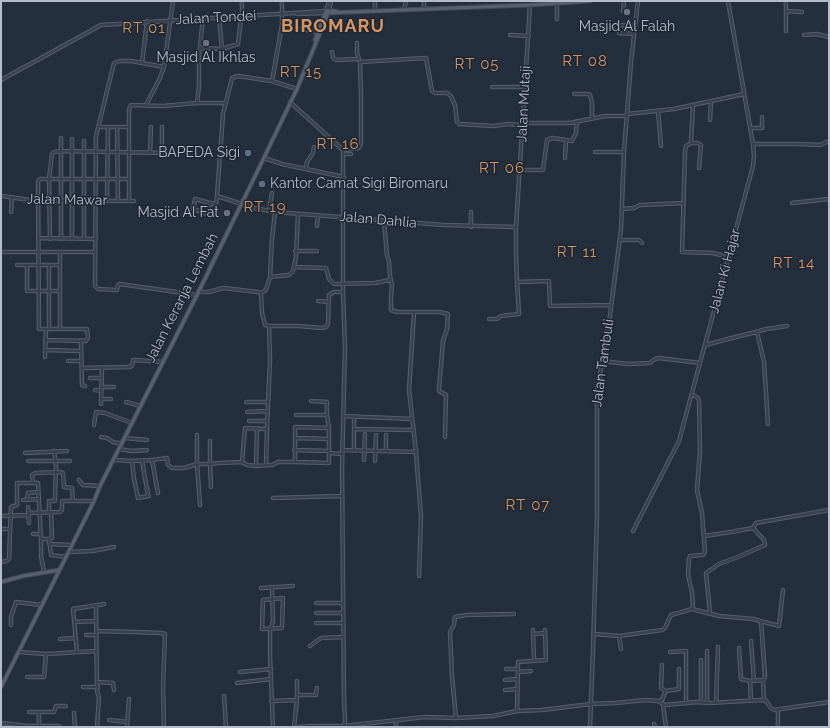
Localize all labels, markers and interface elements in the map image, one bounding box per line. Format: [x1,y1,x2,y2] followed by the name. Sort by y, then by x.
[175,7,257,29] street label: Jalan Tondei
[622,7,632,17] marker: Masjid Al Falah
[281,16,385,38] district label: BIROMARU
[122,19,166,37] district label: RT 01
[579,19,675,35] place label: Masjid Al Falah
[201,38,211,48] marker: Masjid Al Ikhlas
[156,50,256,66] place label: Masjid Al Ikhlas
[562,52,608,70] district label: RT 08
[454,55,500,73] district label: RT 05
[280,63,322,81] district label: RT 15
[514,65,534,143] street label: Jalan Mutaji
[316,135,360,153] district label: RT 16
[158,145,240,161] place label: BAPEDA Sigi
[243,148,253,158] marker: BAPEDA Sigi
[479,159,525,177] district label: RT 06
[270,176,448,192] place label: Kantor Camat Sigi Biromaru
[257,179,267,189] marker: Kantor Camat Sigi Biromaru
[26,191,108,209] street label: Jalan Mawar
[244,198,286,216] district label: RT 19
[137,205,219,221] place label: Masjid Al Fat
[222,208,232,218] marker: Masjid Al Fat
[339,208,417,232] street label: Jalan Dahlia
[706,227,744,315] street label: Jalan Ki Hajar
[142,231,222,365] street label: Jalan Keranja Lembah
[557,243,597,261] district label: RT 11
[773,254,815,272] district label: RT 14
[589,318,617,408] street label: Jalan Tambuli
[506,496,550,514] district label: RT 07

